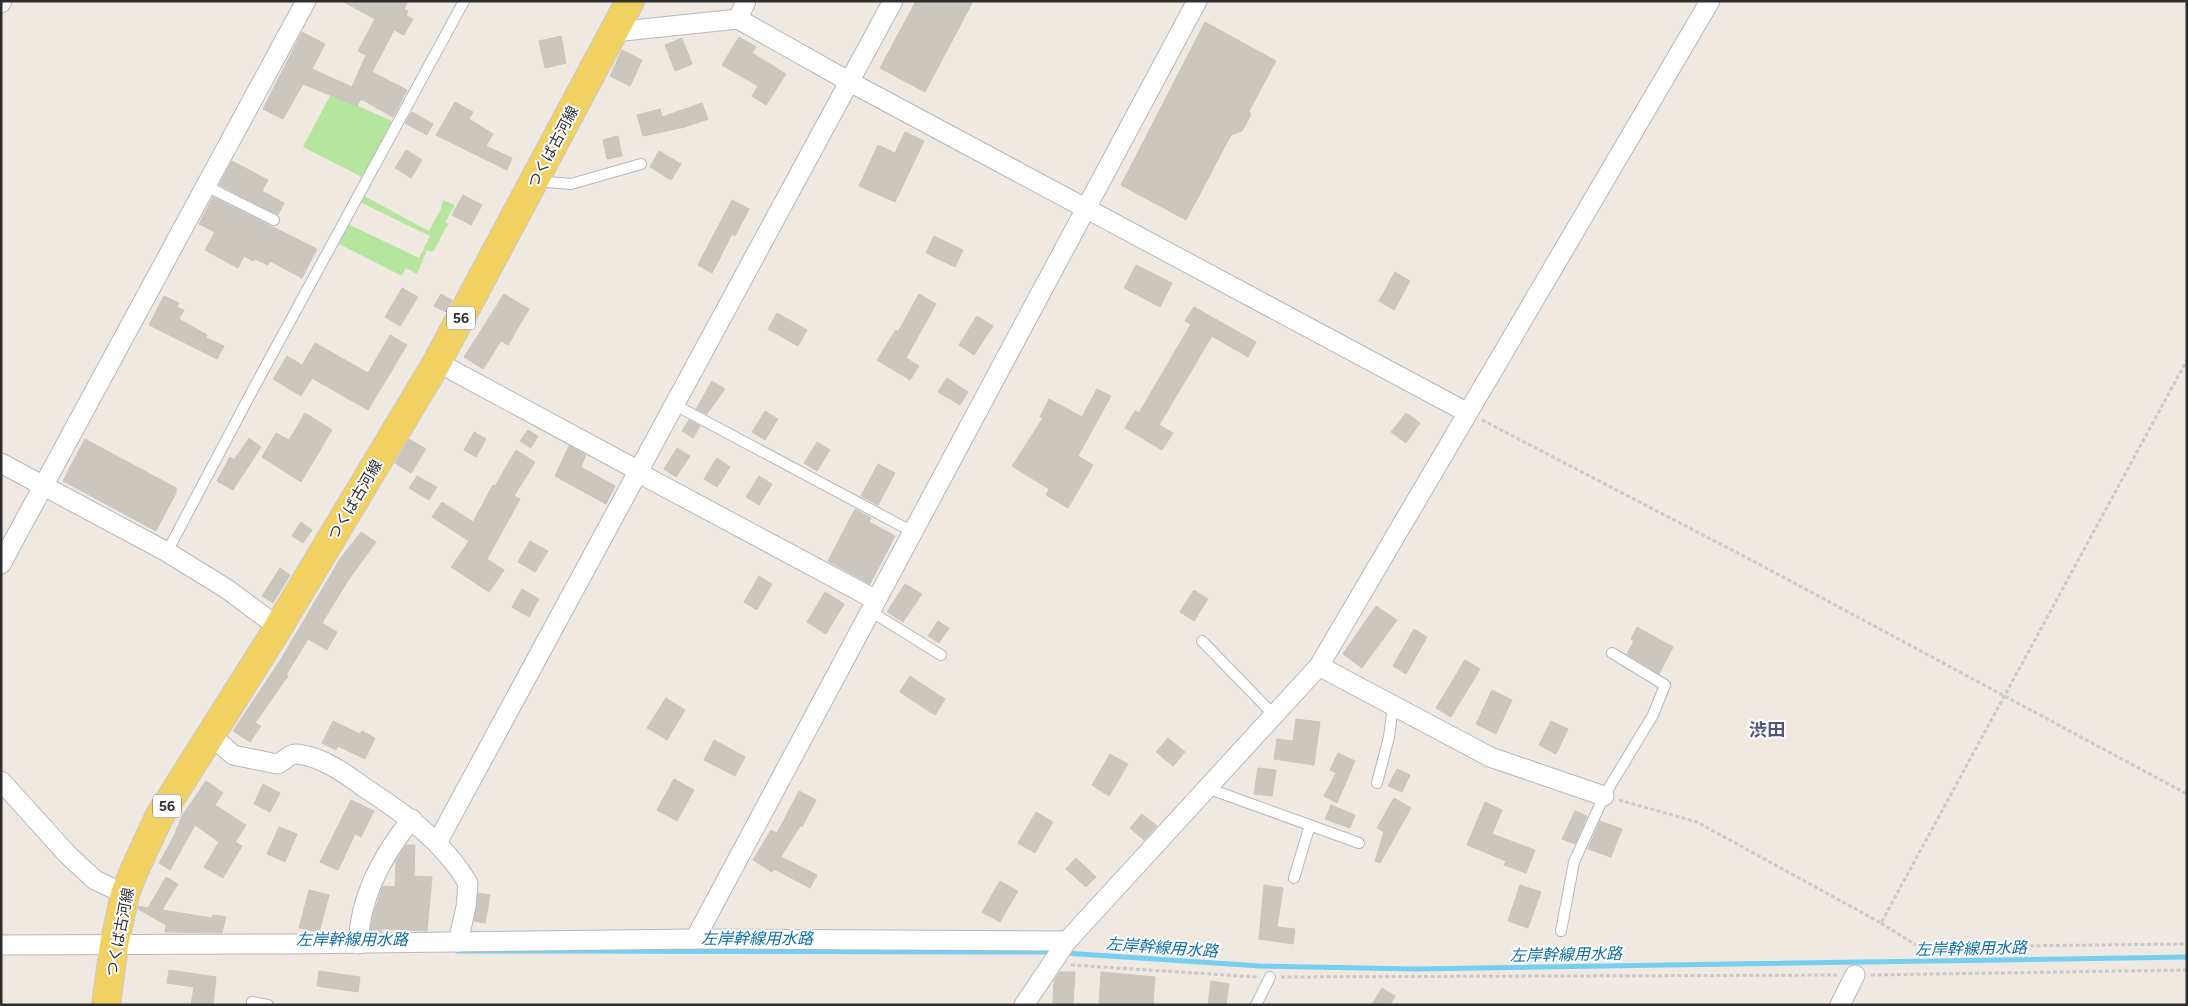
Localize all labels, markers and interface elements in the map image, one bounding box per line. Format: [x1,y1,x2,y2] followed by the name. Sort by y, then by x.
[524,103,582,191] street label: つくば古河線
[447,306,475,330] road number: 56
[324,457,386,543] street label: つくば古河線
[1749,719,1785,741] district label: 渋田
[153,794,181,818] road number: 56
[103,886,137,978] street label: つくば古河線
[701,929,815,948] water label: 左岸幹線用水路
[296,930,410,949] water label: 左岸幹線用水路
[1105,934,1220,961] water label: 左岸幹線用水路
[1915,938,2029,959] water label: 左岸幹線用水路
[1510,944,1624,965] water label: 左岸幹線用水路

